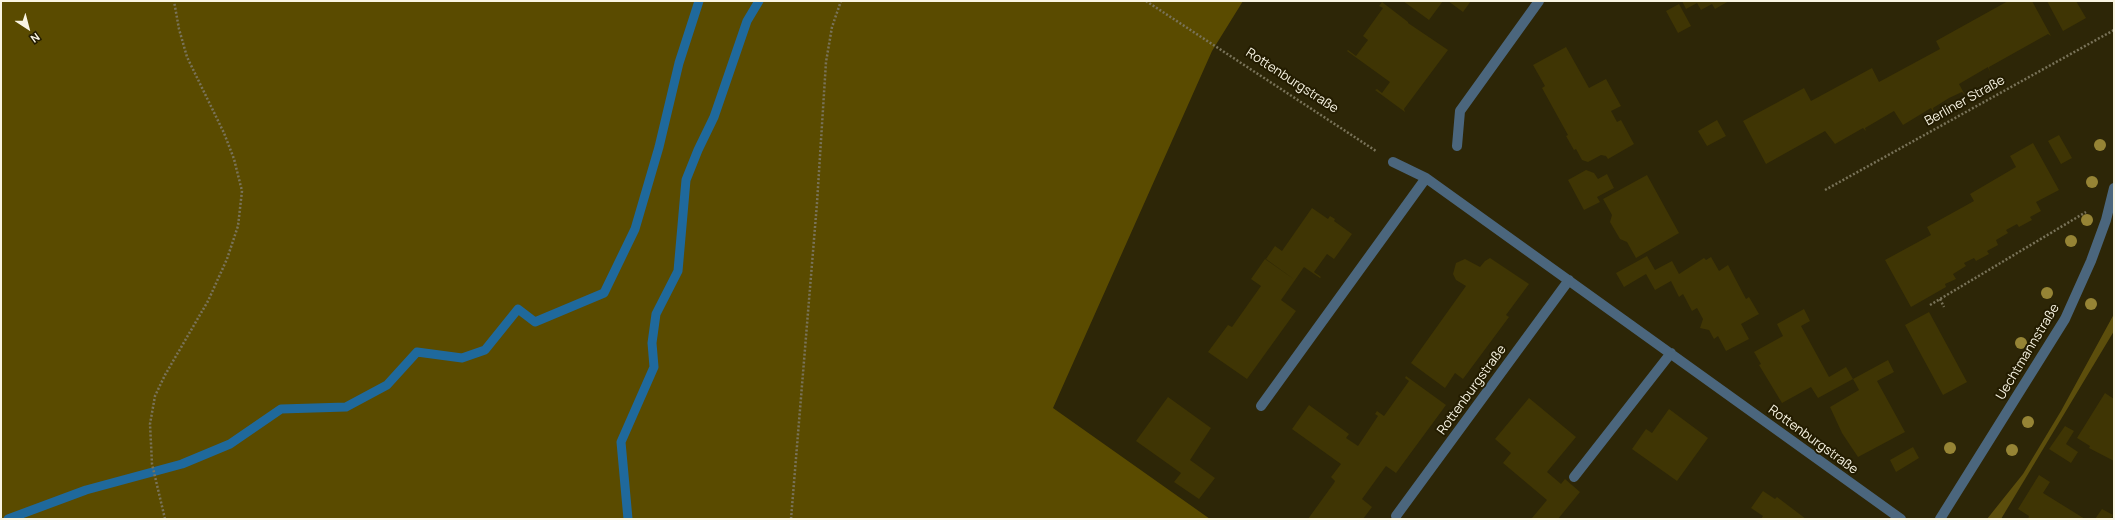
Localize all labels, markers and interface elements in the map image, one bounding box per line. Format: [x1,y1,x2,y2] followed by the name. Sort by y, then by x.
[8,8,48,48] north arrow
[28,30,43,47] text: N
[1243,45,1341,117] street label: Rottenburgstraße
[1922,73,2008,129] street label: Berliner Straße
[1993,301,2063,403] street label: Uechtmannstraße
[1434,342,1510,438] street label: Rottenburgstraße
[1765,402,1861,478] street label: Rottenburgstraße

